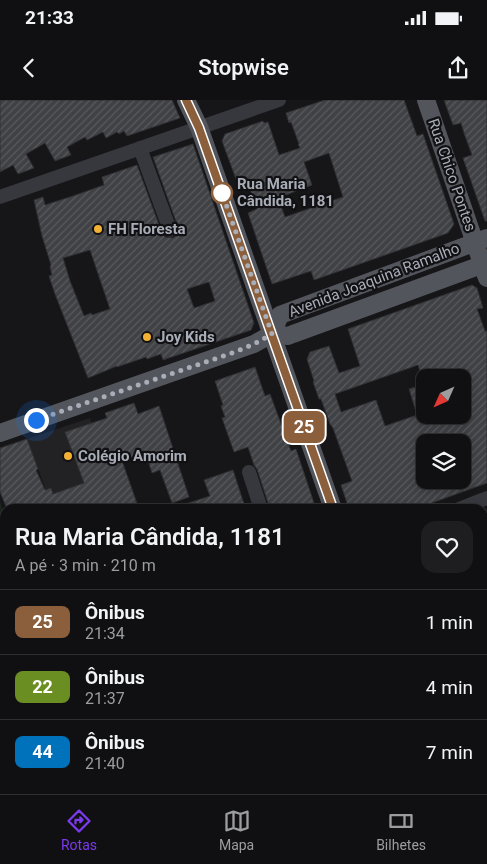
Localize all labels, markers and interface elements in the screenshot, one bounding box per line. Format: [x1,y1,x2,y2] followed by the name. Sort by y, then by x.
[25,6,74,29] text: 21:33
[15,54,43,82] icon: back
[444,54,472,82] icon: share
[198,55,289,80] text: Stopwise
[424,116,480,234] street label: Rua Chico Pontes
[237,175,334,210] place label: Rua Maria Cândida, 1181
[211,182,233,204] marker: Rua Maria Cândida, 1181
[108,220,185,238] place label: FH Floresta
[92,223,104,235] marker: FH Floresta
[286,239,462,321] street label: Avenida Joaquina Ramalho
[157,328,215,346] place label: Joy Kids
[141,331,153,343] marker: Joy Kids
[416,369,471,424] north arrow
[416,369,471,489] map controls
[24,408,49,433] your location
[282,411,326,443] line badge: 25
[294,416,314,437] text: 25
[416,434,471,489] button: layers
[78,447,187,465] place label: Colégio Amorim
[62,450,74,462] marker: Colégio Amorim
[421,521,473,573] button: heart
[15,523,285,551] text: Rua Maria Cândida, 1181
[15,556,156,575] text: A pé · 3 min · 210 m
[85,601,145,624] text: Ônibus
[32,611,53,632] text: 25
[426,611,473,634] text: 1 min
[85,624,125,643] text: 21:34
[85,666,145,689] text: Ônibus
[32,676,53,697] text: 22
[426,676,473,699] text: 4 min
[85,689,125,708] text: 21:37
[85,731,145,754] text: Ônibus
[32,741,53,762] text: 44
[426,741,473,764] text: 7 min
[85,754,125,773] text: 21:40
[61,807,97,853] tab: Rotas
[219,807,254,853] tab: Mapa
[376,807,426,853] tab: Bilhetes

